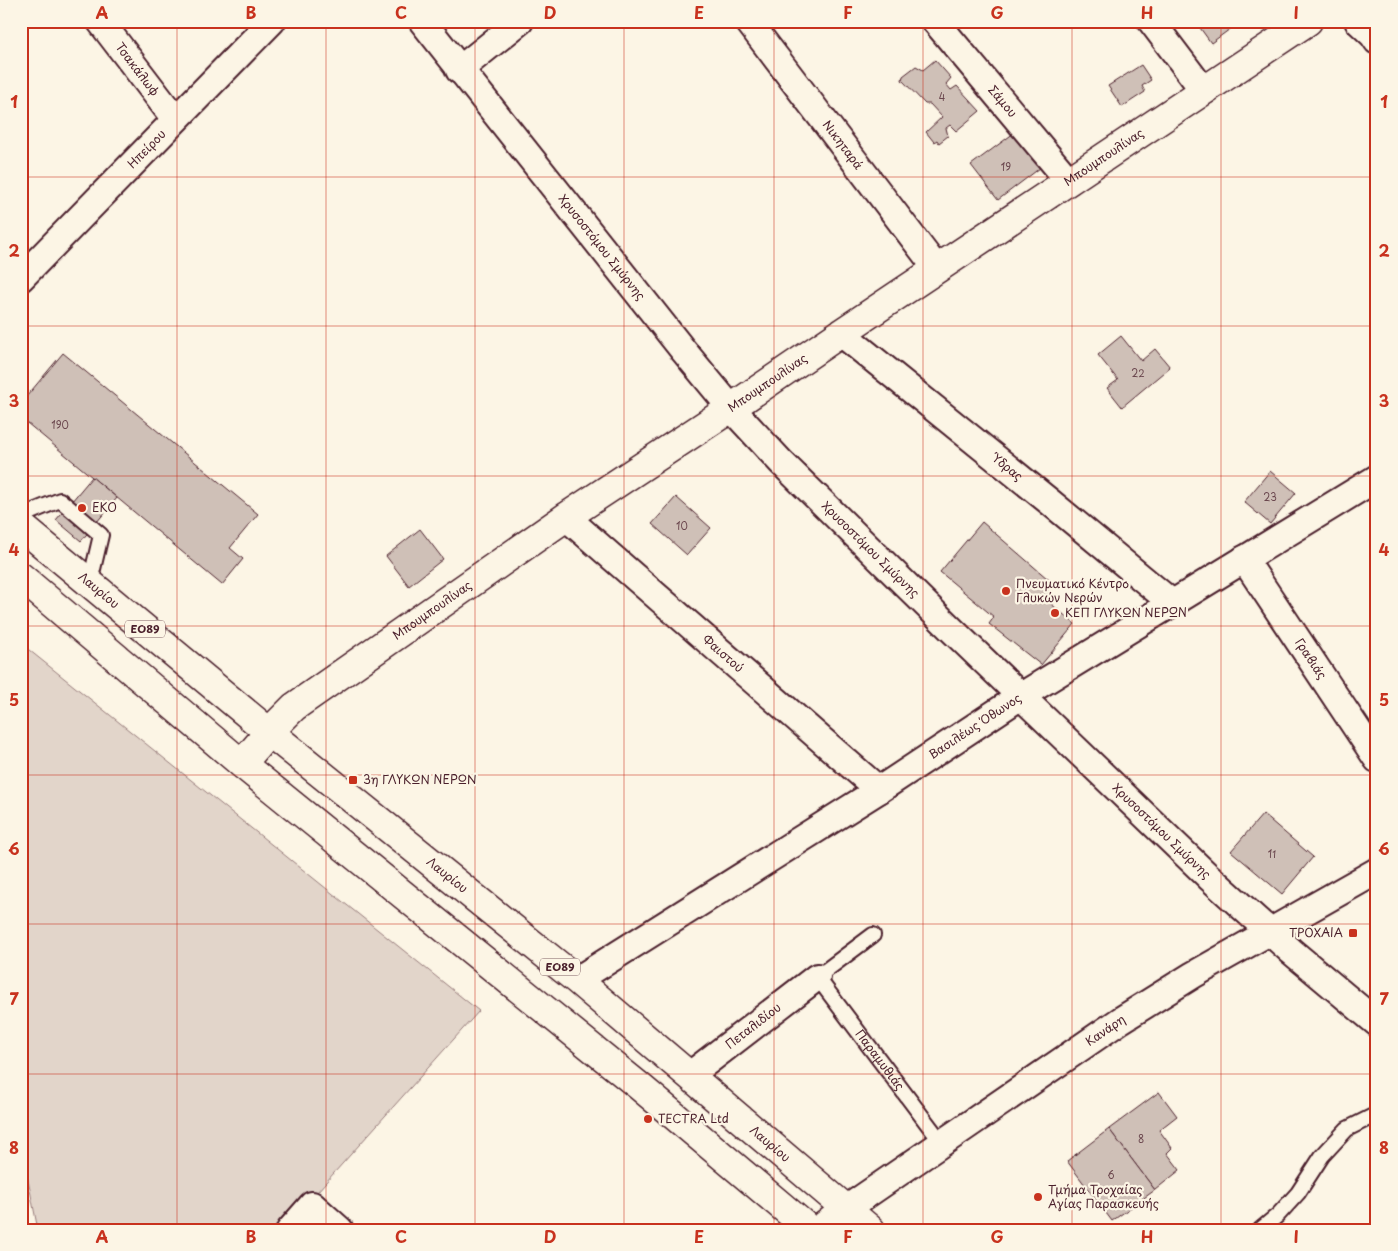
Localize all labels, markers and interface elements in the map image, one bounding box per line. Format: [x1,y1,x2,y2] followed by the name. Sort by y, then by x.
[96,0,109,24] text: A
[246,0,257,24] text: B
[395,0,407,24] text: C
[544,0,556,24] text: D
[694,0,704,24] text: E
[843,0,853,24] text: F
[990,0,1004,24] text: G
[1141,0,1153,24] text: H
[1293,0,1299,24] text: I
[111,38,164,100] street label: Τσακάλωφ
[984,81,1022,121] street label: Σάμου
[10,89,18,113] text: 1
[939,89,946,104] house number: 4
[1380,89,1388,113] text: 1
[819,116,868,173] street label: Νικηταρά
[1060,123,1147,190] street label: Μπουμπουλίνας
[123,125,170,172] street label: Ηπείρου
[1001,159,1011,174] house number: 19
[555,190,650,304] street label: Χρυσοστόμου Σμύρνης
[8,238,20,262] text: 2
[1378,238,1390,262] text: 2
[724,349,810,416] street label: Μπουμπουλίνας
[1131,365,1145,380] house number: 22
[9,388,19,412] text: 3
[1379,388,1389,412] text: 3
[51,417,69,432] house number: 190
[987,448,1027,485] street label: Ύδρας
[1263,489,1277,504] house number: 23
[818,497,924,601] street label: Χρυσοστόμου Σμύρνης
[92,498,117,516] place label: EKO
[76,502,88,514] marker: EKO
[676,518,688,533] house number: 10
[9,537,20,561] text: 4
[1379,537,1390,561] text: 4
[75,567,124,612] street label: Λαυρίου
[1016,574,1129,606] place label: Πνευματικό Κέντρο Γλυκών Νερών
[389,576,475,643] street label: Μπουμπουλίνας
[1000,585,1012,597] marker: Πνευματικό Κέντρο Γλυκών Νερών
[1065,603,1187,621] place label: ΚΕΠ ΓΛΥΚΩΝ ΝΕΡΩΝ
[1049,607,1061,619] marker: ΚΕΠ ΓΛΥΚΩΝ ΝΕΡΩΝ
[125,620,165,638] road number: ΕΟ89
[699,630,748,676] street label: Φαιστού
[1291,634,1331,682] street label: Γραβιάς
[9,687,19,711] text: 5
[1379,687,1389,711] text: 5
[925,688,1024,763] street label: Βασιλέως Όθωνος
[363,770,477,788] place label: 3η ΓΛΥΚΏΝ ΝΕΡΏΝ
[347,774,359,786] marker: 3η ΓΛΥΚΏΝ ΝΕΡΏΝ
[1109,779,1215,882] street label: Χρυσοστόμου Σμύρνης
[8,836,20,860] text: 6
[1378,836,1390,860] text: 6
[1268,846,1276,861] house number: 11
[423,852,472,897] street label: Λαυρίου
[1289,923,1343,941] place label: ΤΡΟΧΑΙΑ
[1347,927,1359,939] marker: ΤΡΟΧΑΙΑ
[540,959,580,976] road number: ΕΟ89
[9,986,19,1010] text: 7
[1379,986,1389,1010] text: 7
[721,998,784,1053] street label: Πεταλιδίου
[1081,1010,1129,1050] street label: Κανάρη
[851,1025,909,1094] street label: Παραμυθιάς
[658,1109,729,1127] place label: TECTRA Ltd
[642,1113,654,1125] marker: TECTRA Ltd
[746,1121,795,1166] street label: Λαυρίου
[1138,1131,1144,1146] house number: 8
[9,1135,19,1159] text: 8
[1379,1135,1389,1159] text: 8
[1107,1167,1115,1182] house number: 6
[1048,1180,1159,1212] place label: Τμήμα Τροχαίας Αγίας Παρασκευής
[1032,1191,1044,1203] marker: Τμήμα Τροχαίας Αγίας Παρασκευής
[96,1224,109,1248] text: A
[246,1224,257,1248] text: B
[395,1224,407,1248] text: C
[544,1224,556,1248] text: D
[694,1224,704,1248] text: E
[843,1224,853,1248] text: F
[990,1224,1004,1248] text: G
[1141,1224,1153,1248] text: H
[1293,1224,1299,1248] text: I

